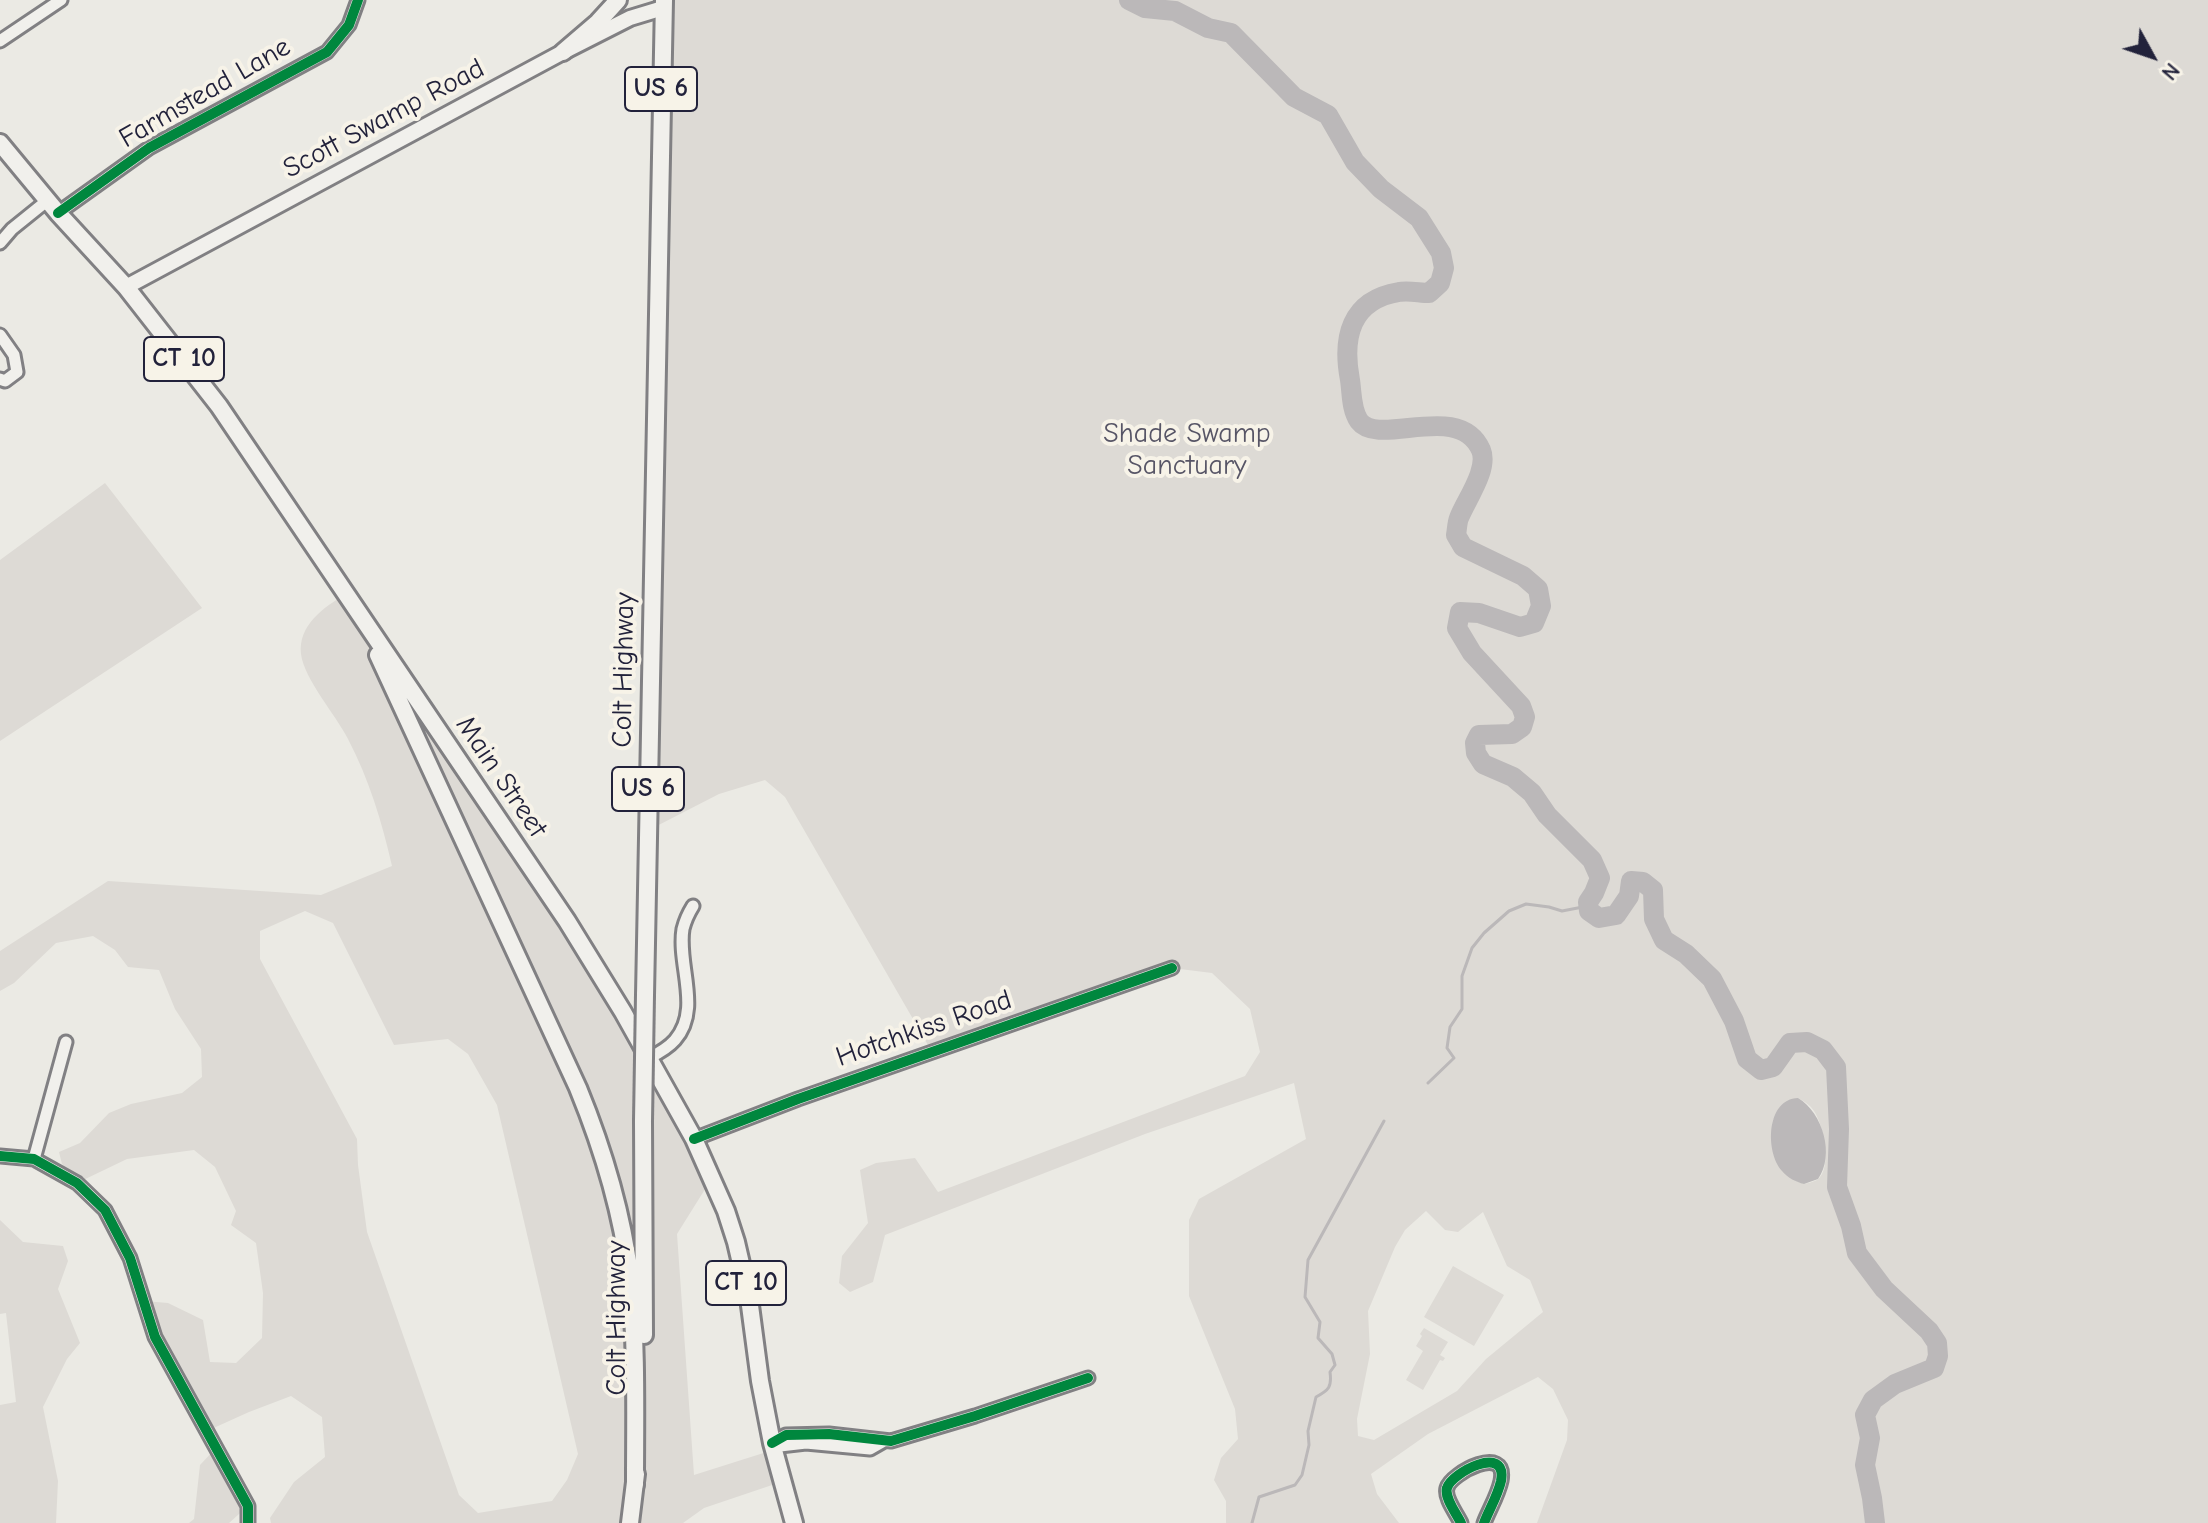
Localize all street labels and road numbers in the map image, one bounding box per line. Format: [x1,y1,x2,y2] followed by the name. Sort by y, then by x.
[113,30,297,156] street label: Farmstead Lane
[278,52,490,186] street label: Scott Swamp Road
[625,67,697,111] road number: US 6
[144,337,224,381] road number: CT 10
[606,592,642,748] street label: Colt Highway
[448,710,554,844] street label: Main Street
[612,767,684,811] road number: US 6
[832,983,1016,1075] street label: Hotchkiss Road
[600,1240,634,1396] street label: Colt Highway
[706,1261,786,1305] road number: CT 10

